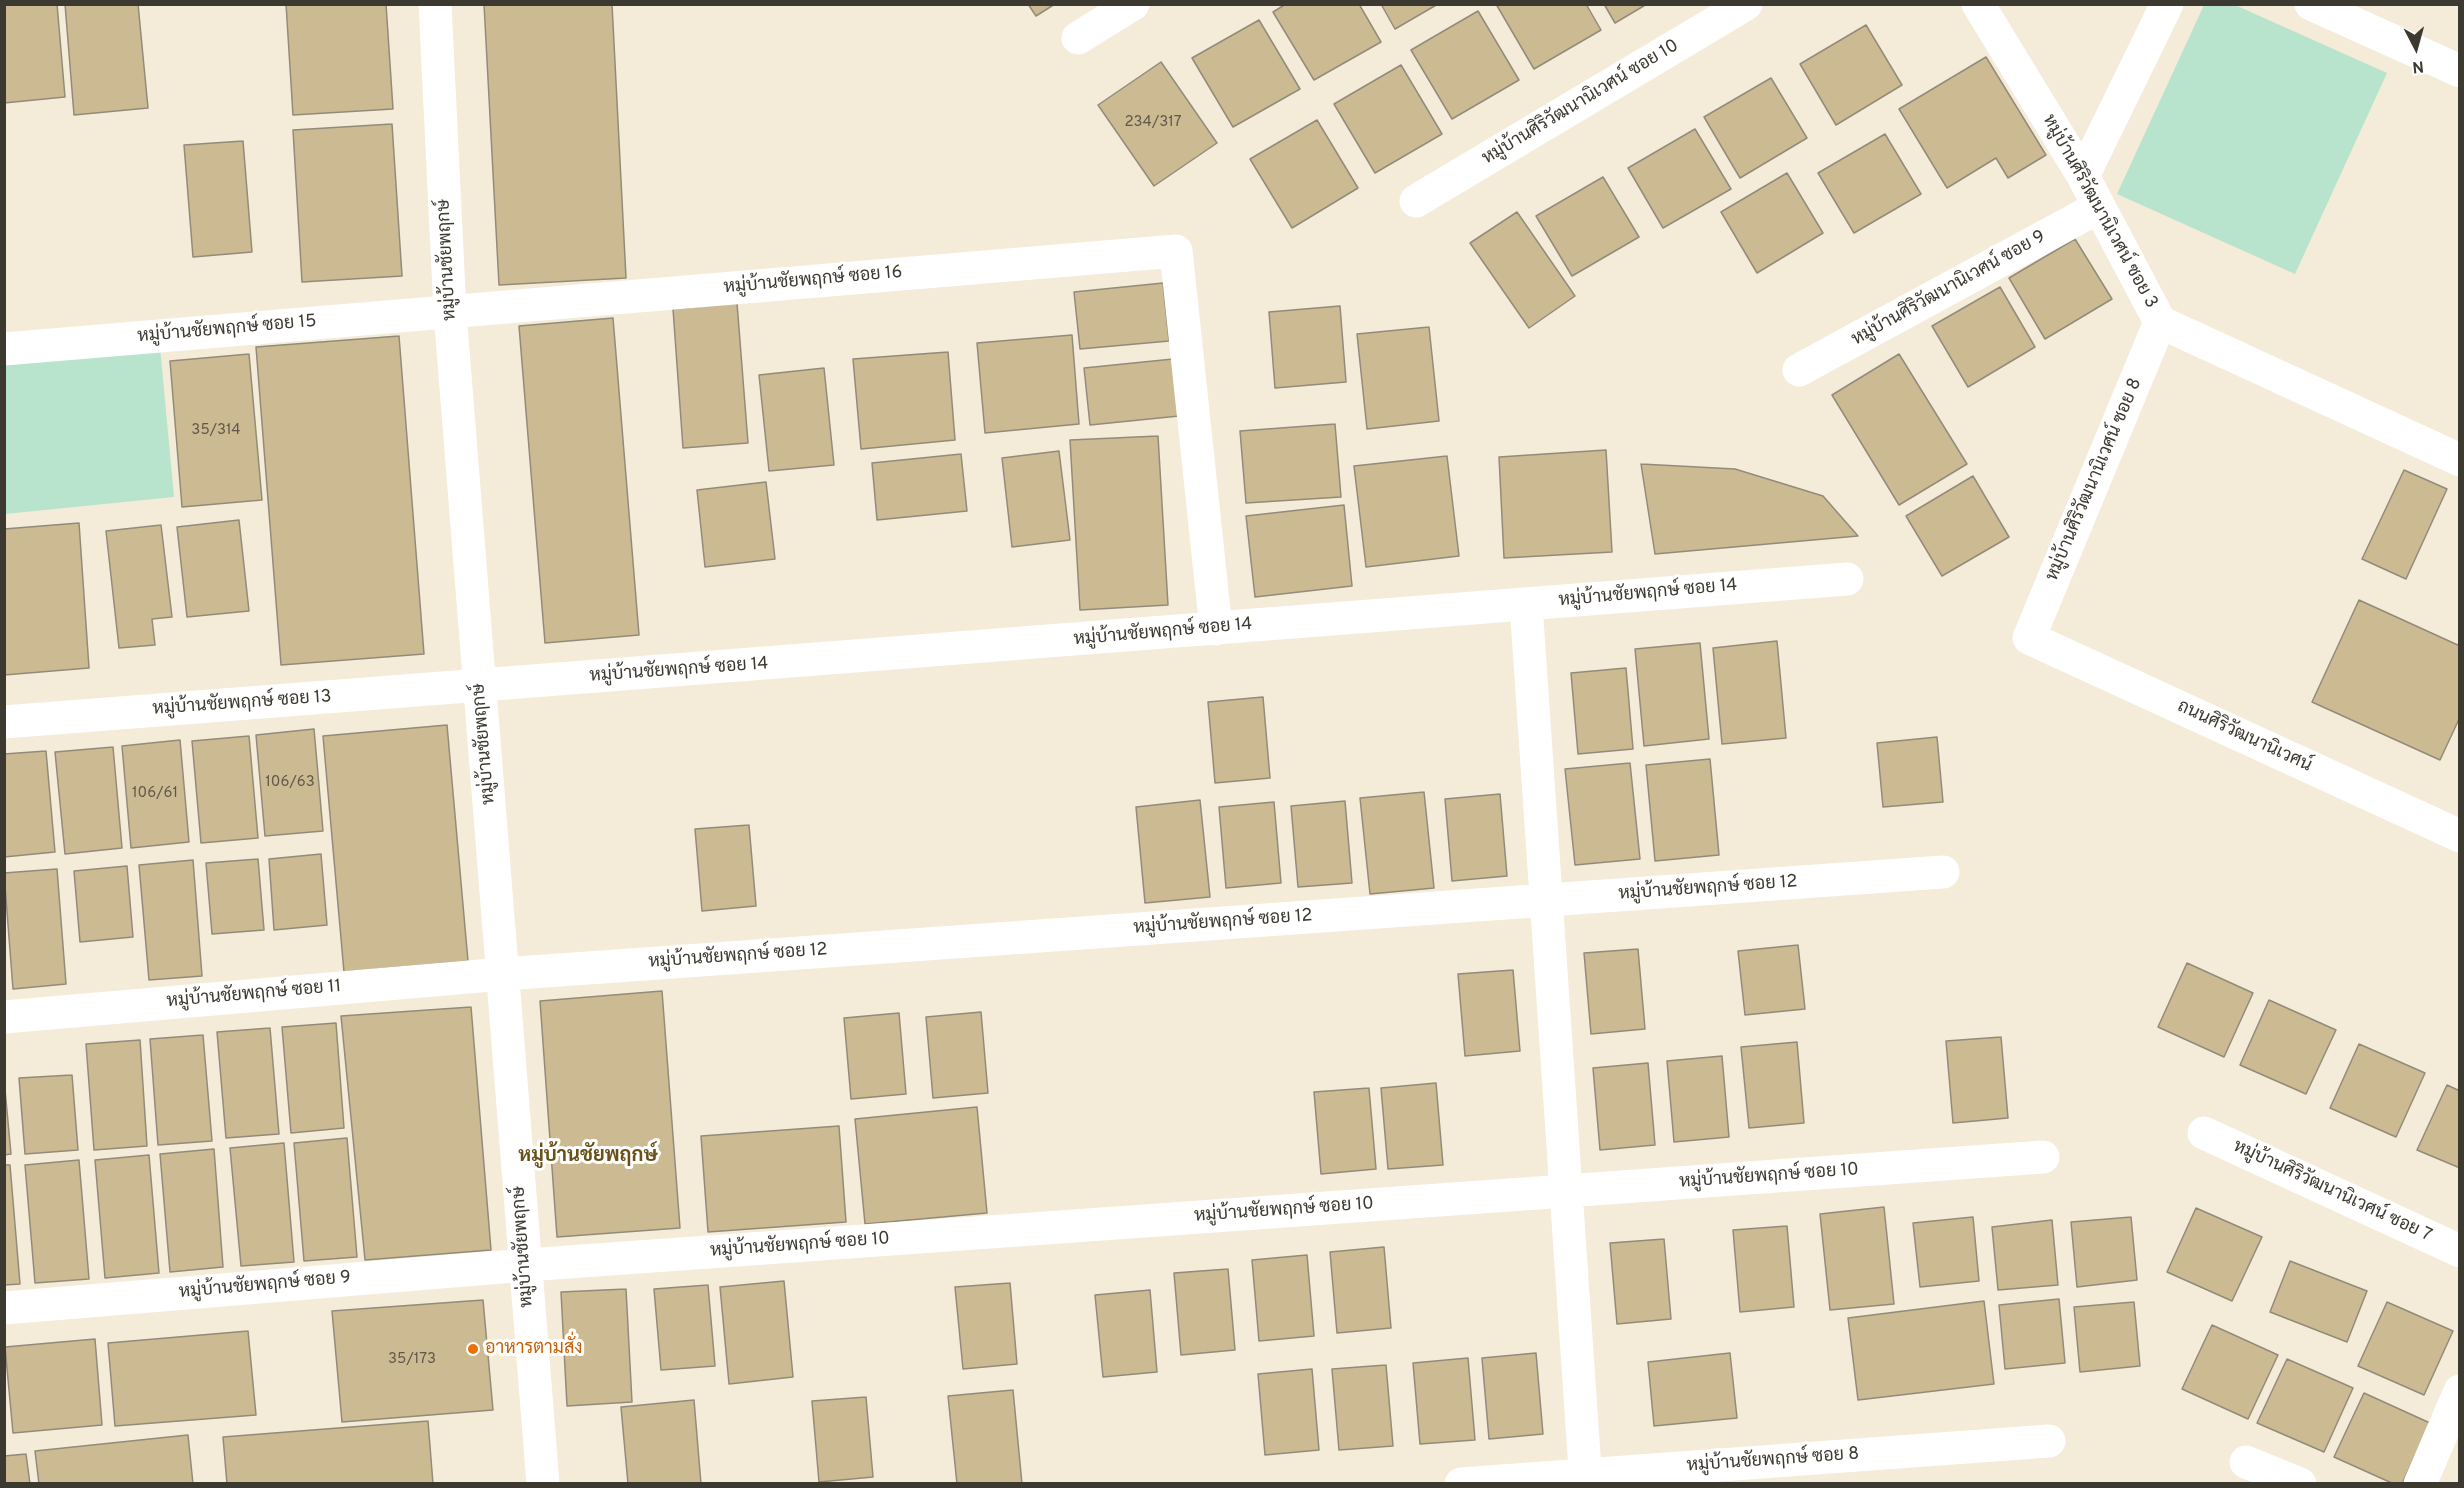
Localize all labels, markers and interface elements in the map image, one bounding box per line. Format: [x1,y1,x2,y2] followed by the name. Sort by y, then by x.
[2386,18,2446,78] north arrow
[1479,36,1683,170] street label: หมู่บ้านศิริวัฒนานิเวศน์ ซอย 10
[2411,55,2425,76] text: N
[2037,111,2161,313] street label: หมู่บ้านศิริวัฒนานิเวศน์ ซอย 3
[1124,114,1182,132] house number: 234/317
[434,199,462,321] street label: หมู่บ้านชัยพฤกษ์
[1848,227,2050,351] street label: หมู่บ้านศิริวัฒนานิเวศน์ ซอย 9
[723,262,903,300] street label: หมู่บ้านชัยพฤกษ์ ซอย 16
[137,311,317,349] street label: หมู่บ้านชัยพฤกษ์ ซอย 15
[2042,375,2148,585] street label: หมู่บ้านศิริวัฒนานิเวศน์ ซอย 8
[191,422,241,440] house number: 35/314
[1558,575,1738,613] street label: หมู่บ้านชัยพฤกษ์ ซอย 14
[1073,614,1253,652] street label: หมู่บ้านชัยพฤกษ์ ซอย 14
[589,654,769,688] street label: หมู่บ้านชัยพฤกษ์ ซอย 14
[469,683,501,805] street label: หมู่บ้านชัยพฤกษ์
[152,687,332,721] street label: หมู่บ้านชัยพฤกษ์ ซอย 13
[2173,696,2315,778] street label: ถนนศิริวัฒนานิเวศน์
[265,774,315,792] house number: 106/63
[132,785,178,803] house number: 106/61
[1618,872,1798,906] street label: หมู่บ้านชัยพฤกษ์ ซอย 12
[1133,906,1313,940] street label: หมู่บ้านชัยพฤกษ์ ซอย 12
[648,940,828,974] street label: หมู่บ้านชัยพฤกษ์ ซอย 12
[166,977,342,1013] street label: หมู่บ้านชัยพฤกษ์ ซอย 11
[2229,1136,2435,1248] street label: หมู่บ้านศิริวัฒนานิเวศน์ ซอย 7
[518,1145,658,1169] district label: หมู่บ้านชัยพฤกษ์
[1678,1160,1860,1194] street label: หมู่บ้านชัยพฤกษ์ ซอย 10
[509,1186,539,1308] street label: หมู่บ้านชัยพฤกษ์
[1193,1194,1375,1228] street label: หมู่บ้านชัยพฤกษ์ ซอย 10
[709,1229,891,1263] street label: หมู่บ้านชัยพฤกษ์ ซอย 10
[178,1268,352,1304] street label: หมู่บ้านชัยพฤกษ์ ซอย 9
[485,1338,583,1360] place label: อาหารตามสั่ง
[466,1342,480,1356] marker: อาหารตามสั่ง
[388,1351,436,1369] house number: 35/173
[1686,1444,1860,1478] street label: หมู่บ้านชัยพฤกษ์ ซอย 8

